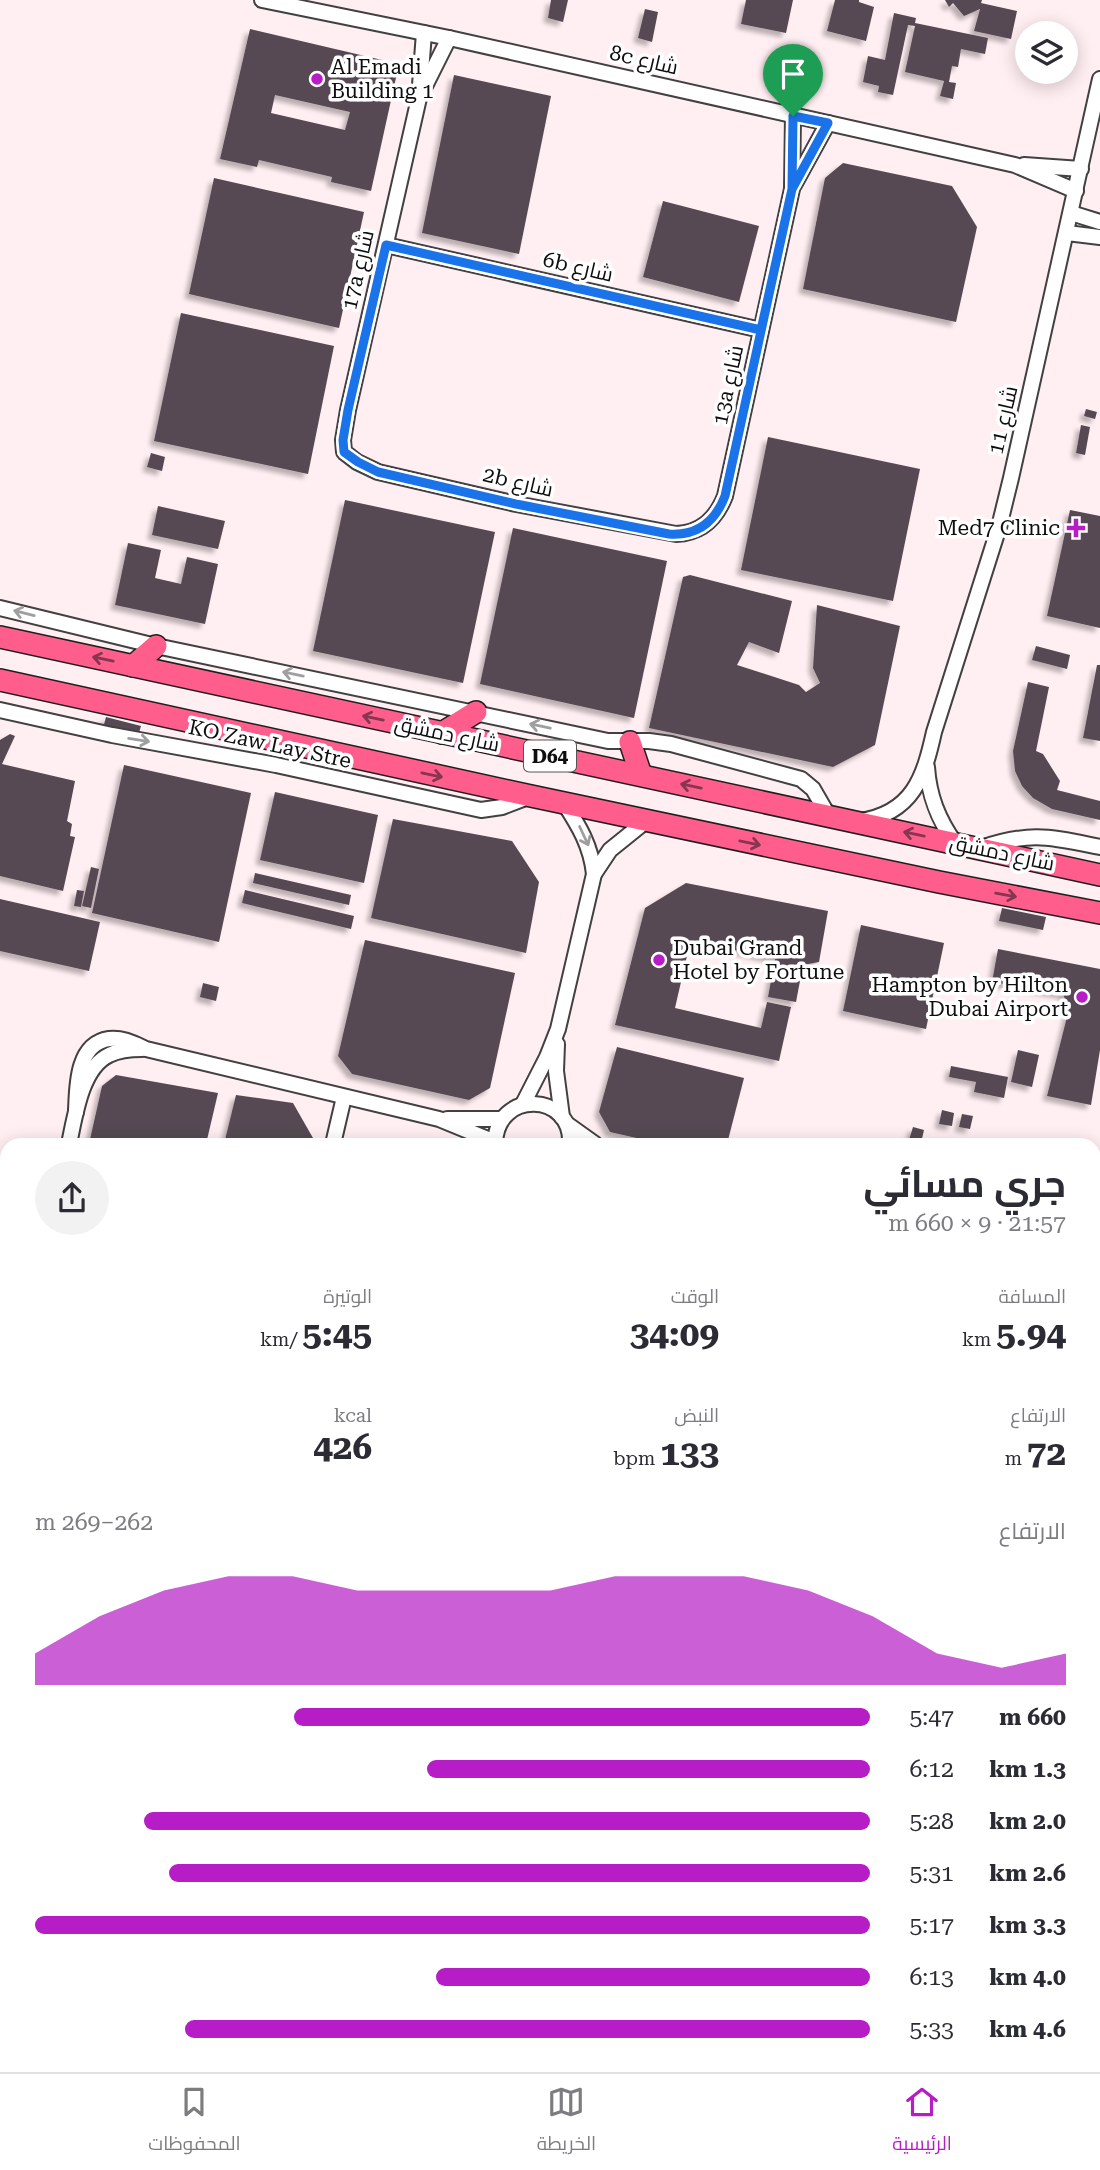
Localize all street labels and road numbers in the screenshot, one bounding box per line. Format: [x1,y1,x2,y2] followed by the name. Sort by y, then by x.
[607,40,681,81] street label: 8c شارع
[337,228,381,313] street label: 17a شارع
[540,247,615,289] street label: 6b شارع
[708,343,750,427] street label: 13a شارع
[983,383,1024,457] street label: شارع 11
[480,462,555,504] street label: 2b شارع
[392,711,502,759] street label: شارع دمشق
[186,715,354,773] street label: KO Zaw Lay Stre
[524,740,576,772] road number: D64
[947,830,1057,878] street label: شارع دمشق

